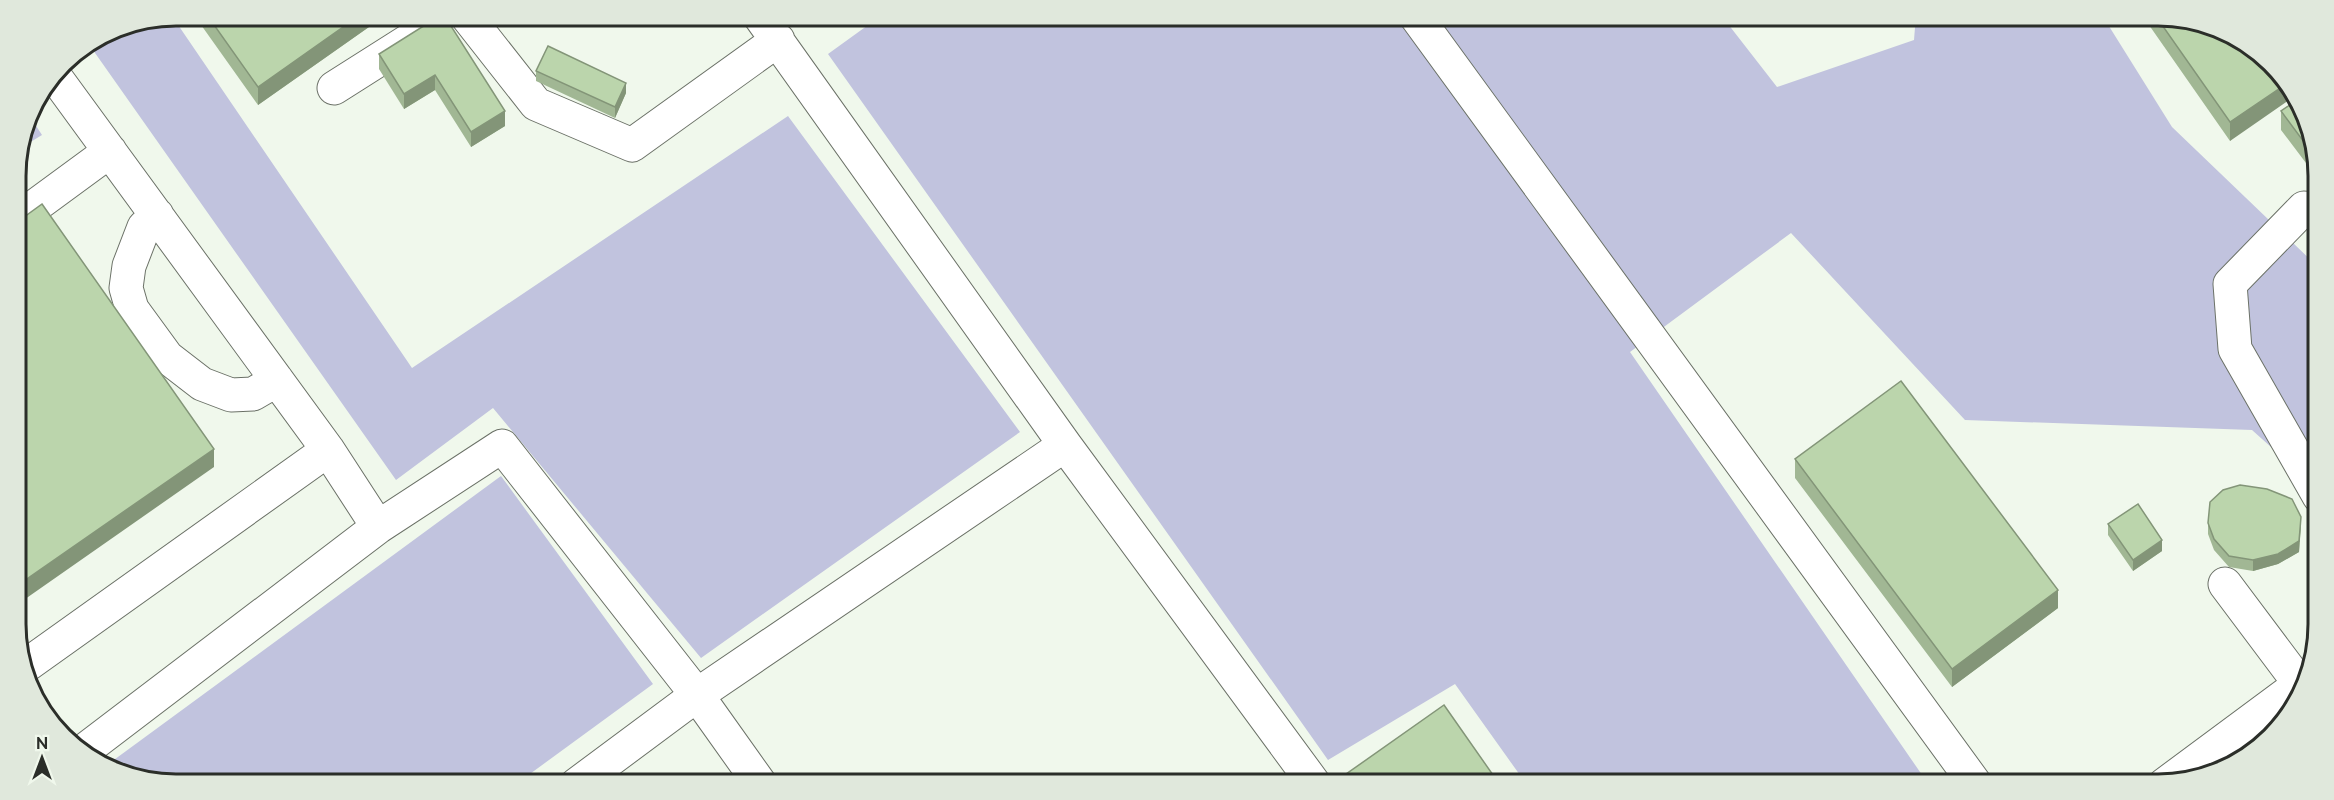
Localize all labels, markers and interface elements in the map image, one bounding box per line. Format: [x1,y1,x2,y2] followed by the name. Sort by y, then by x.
[12,728,72,788] north arrow
[36,734,48,753] text: N

